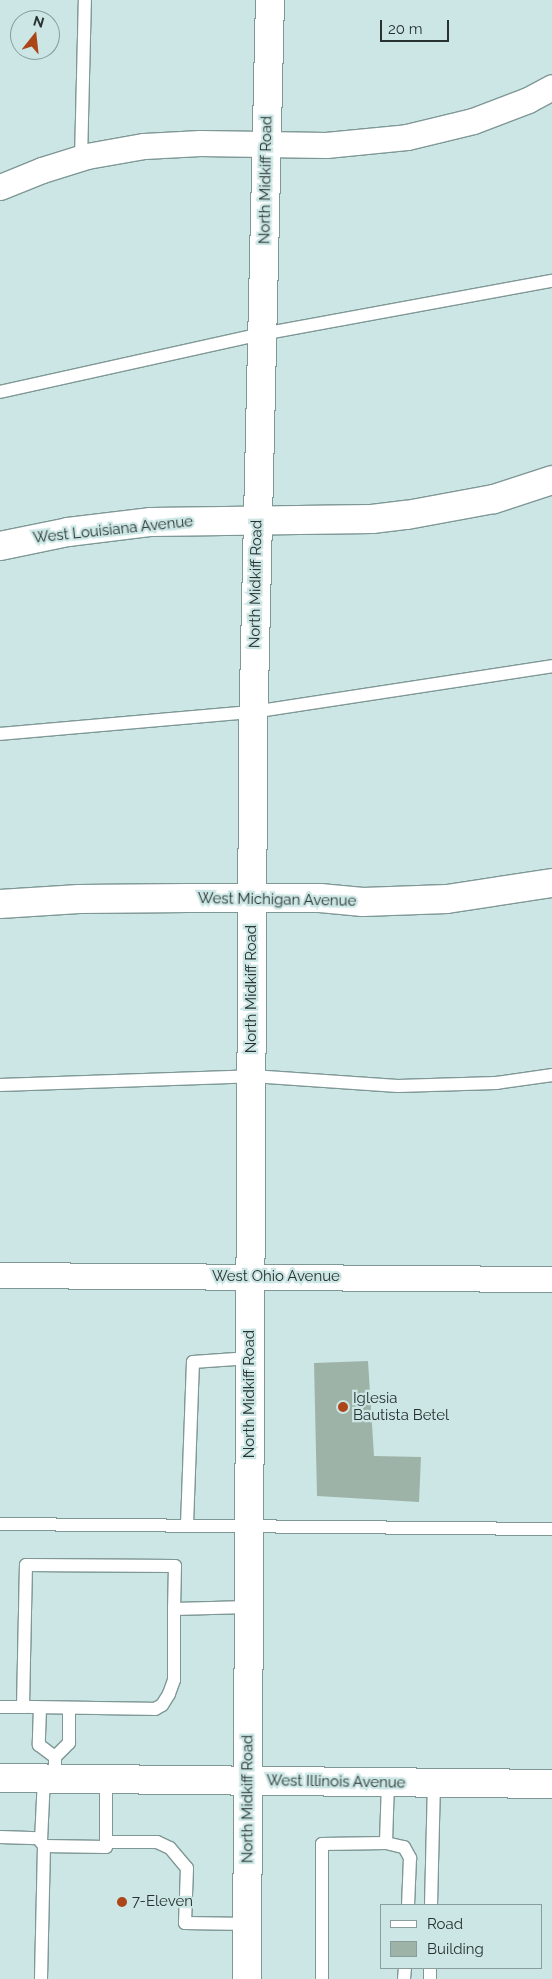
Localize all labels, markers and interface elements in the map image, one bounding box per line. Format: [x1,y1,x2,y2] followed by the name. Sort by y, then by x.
[10,10,60,60] north arrow
[382,10,451,42] scale bar
[32,12,46,31] text: N
[388,20,423,38] text: 20 m
[256,115,276,245] street label: North Midkiff Road
[32,513,194,547] street label: West Louisiana Avenue
[246,519,266,649] street label: North Midkiff Road
[197,890,357,910] street label: West Michigan Avenue
[243,925,261,1053] street label: North Midkiff Road
[212,1268,340,1286] street label: West Ohio Avenue
[241,1330,259,1458] street label: North Midkiff Road
[353,1389,449,1424] place label: Iglesia Bautista Betel
[337,1401,349,1413] marker: Iglesia Bautista Betel
[239,1735,257,1863] street label: North Midkiff Road
[266,1772,406,1792] street label: West Illinois Avenue
[132,1893,193,1911] place label: 7-Eleven
[116,1896,128,1908] marker: 7-Eleven
[380,1904,542,1969] legend
[427,1915,463,1933] text: Road
[427,1940,484,1958] text: Building

